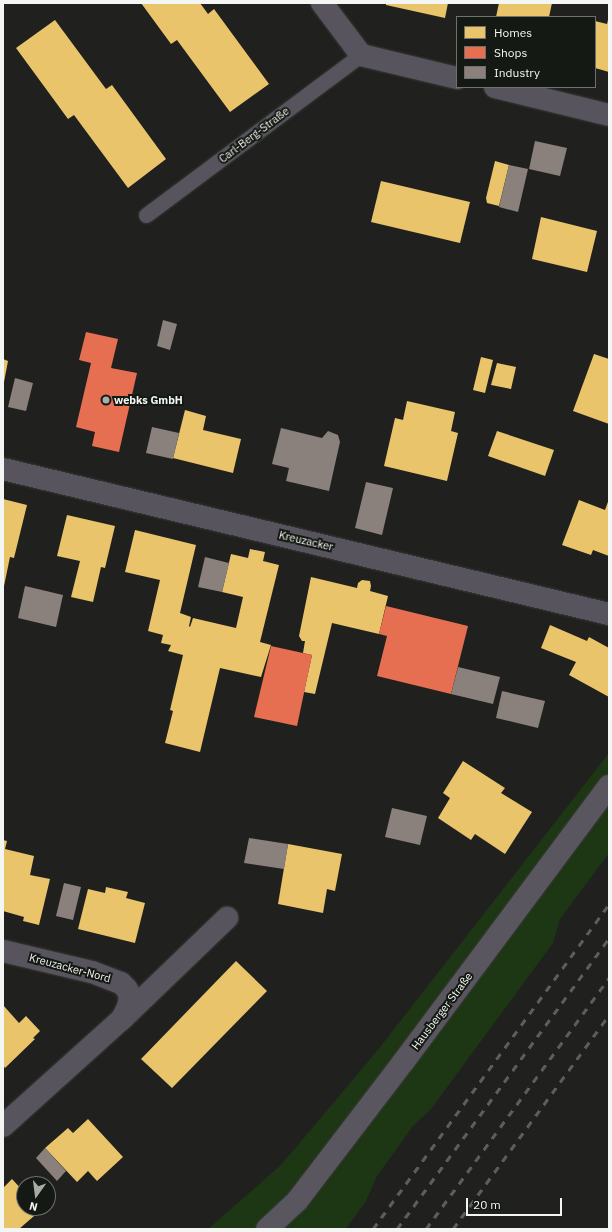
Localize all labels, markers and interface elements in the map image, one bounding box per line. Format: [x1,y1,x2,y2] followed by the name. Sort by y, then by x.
[456,16,596,88] legend
[494,25,532,40] text: Homes
[494,45,527,60] text: Shops
[494,65,540,80] text: Industry
[216,104,292,166] street label: Carl-Berg-Straße
[114,393,183,407] place label: webks GmbH
[101,395,111,405] marker: webks GmbH
[278,528,334,554] street label: Kreuzacker
[28,951,112,985] street label: Kreuzacker-Nord
[409,970,475,1052] street label: Hausberger Straße
[16,1176,56,1216] north arrow
[468,1190,564,1216] scale bar
[473,1197,501,1212] text: 20 m
[28,1199,39,1214] text: N

